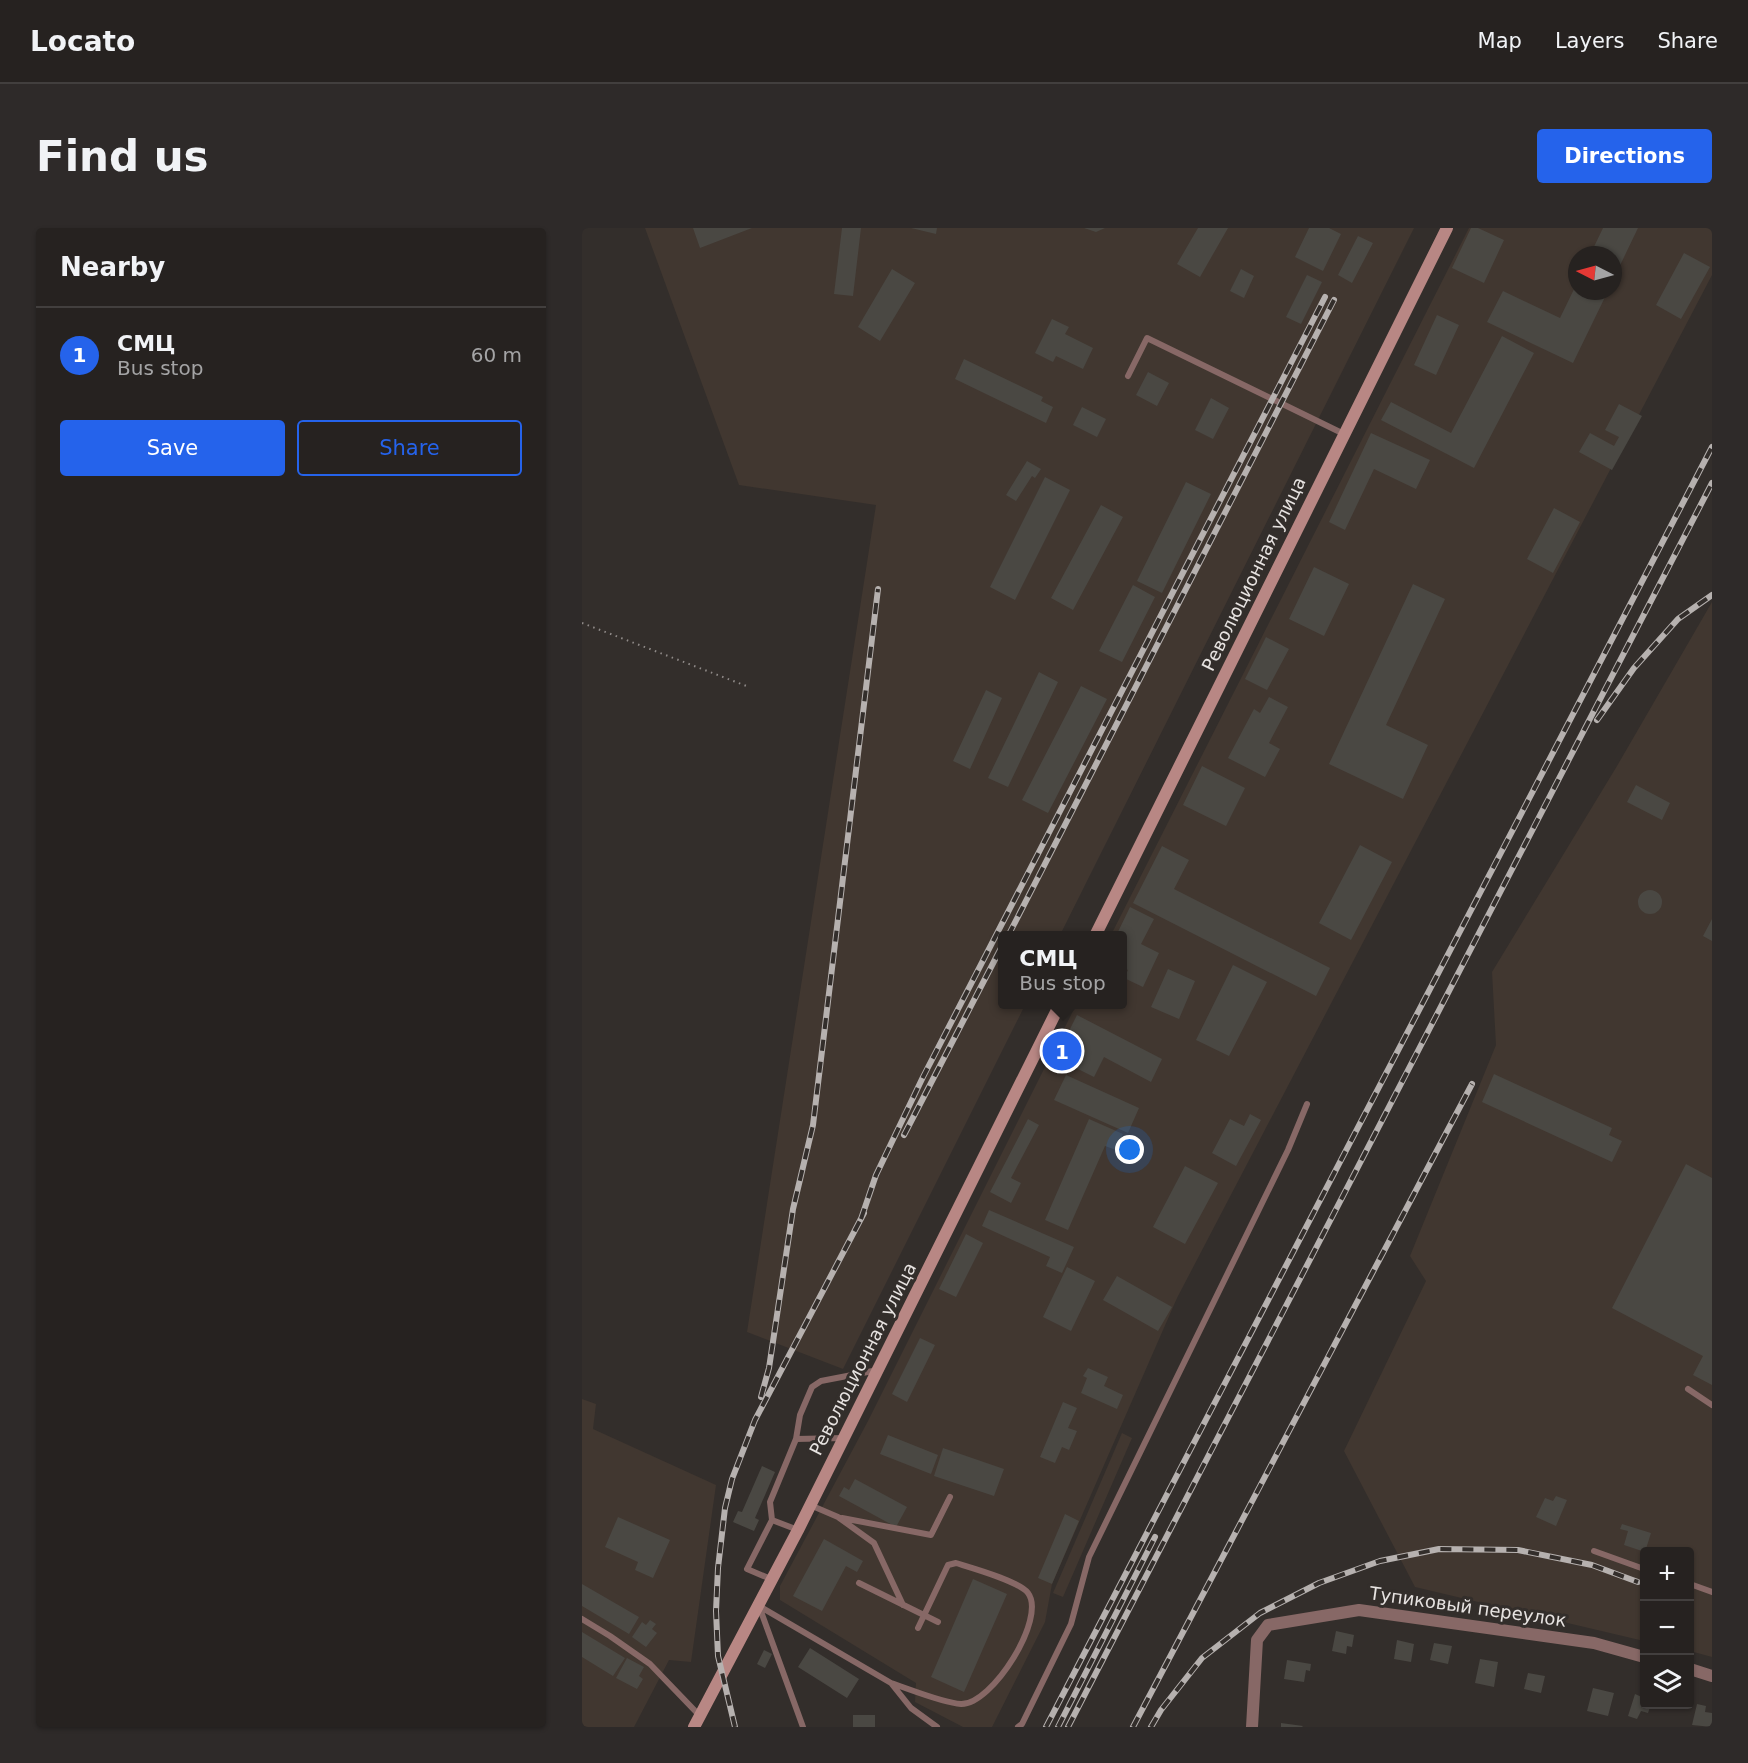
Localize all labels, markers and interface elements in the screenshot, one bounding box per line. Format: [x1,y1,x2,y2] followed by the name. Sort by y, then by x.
[30,25,135,58] text: Locato
[1478,29,1522,53] text: Map
[1555,29,1624,53] text: Layers
[1657,29,1718,53] text: Share
[1537,129,1712,183] button: Directions
[36,132,209,181] text: Find us
[1568,246,1622,300] north arrow
[60,252,165,282] text: Nearby
[117,331,175,356] text: СМЦ
[73,343,86,367] text: 1
[471,343,522,367] text: 60 m
[117,356,203,380] text: Bus stop
[60,420,285,476] button: Save
[297,420,522,476] button: Share
[1197,473,1310,674] street label: Революционная улица
[998,931,1127,1009] popup
[1019,946,1078,971] text: СМЦ
[1019,971,1106,995] text: Bus stop
[1042,1028,1082,1074] pin: 1
[1115,1135,1144,1164] your location
[805,1259,920,1459] street label: Революционная улица
[1640,1547,1694,1709] map controls
[1640,1547,1694,1601] button: +
[1367,1582,1568,1631] street label: Тупиковый переулок
[1640,1601,1694,1655] button: −
[1640,1655,1694,1709] button: layers

